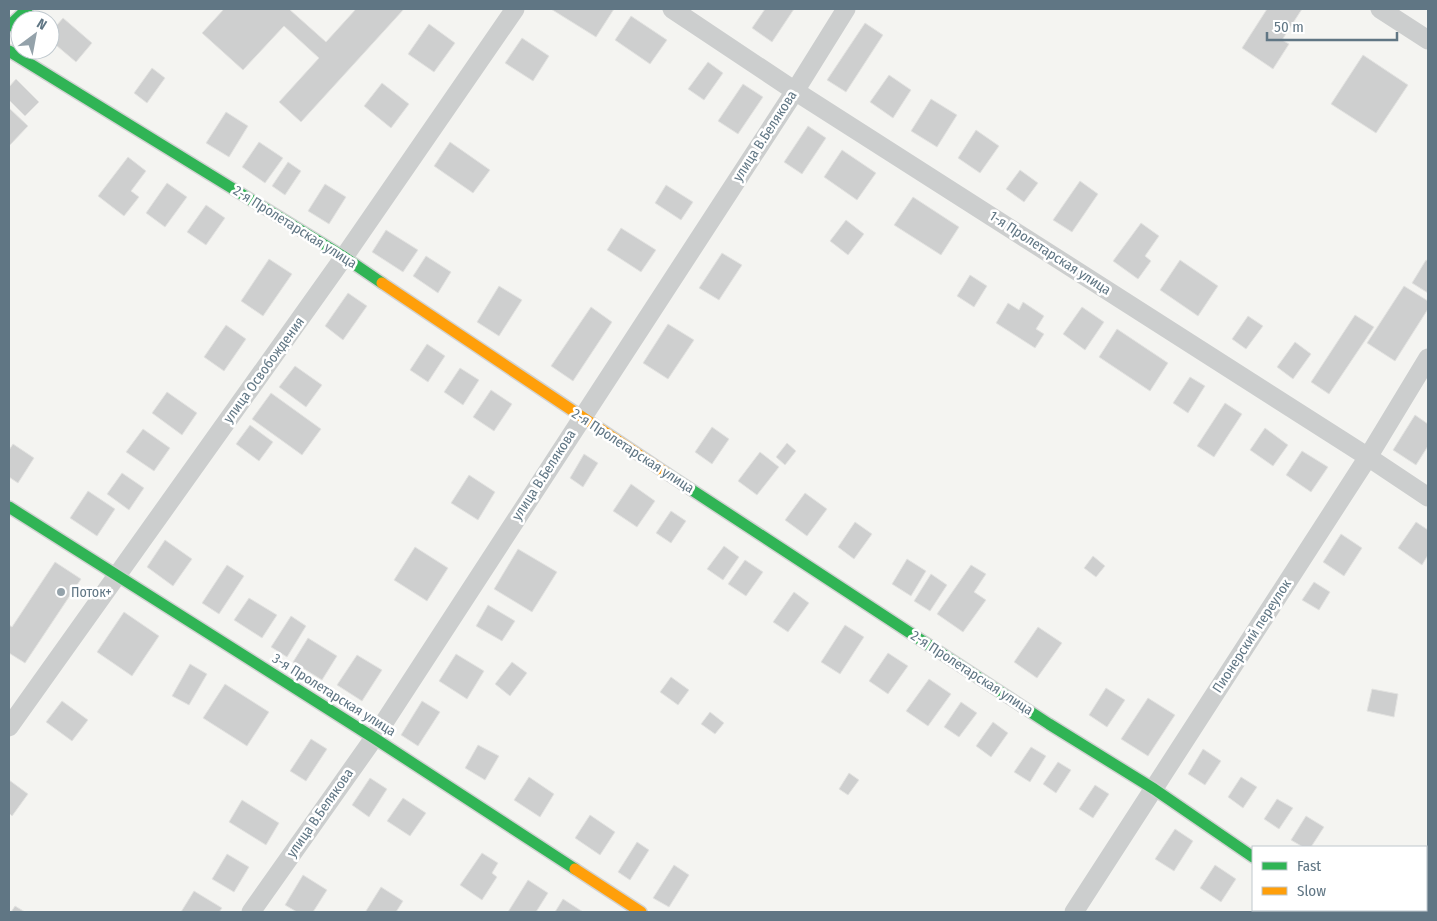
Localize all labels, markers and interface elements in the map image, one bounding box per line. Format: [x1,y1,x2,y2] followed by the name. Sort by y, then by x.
[10,10,60,60] north arrow
[1267,10,1397,42] scale bar
[34,15,50,34] text: N
[1274,18,1304,36] text: 50 m
[729,87,801,185] street label: улица В.Белякова
[230,182,360,272] street label: 2-я Пролетарская улица
[986,207,1114,299] street label: 1-я Пролетарская улица
[220,314,308,426] street label: улица Освобождения
[569,405,697,497] street label: 2-я Пролетарская улица
[508,426,580,524] street label: улица В.Белякова
[1209,576,1295,696] street label: Пионерский переулок
[71,584,112,601] place label: Поток+
[55,586,67,598] marker: Поток+
[908,627,1036,719] street label: 2-я Пролетарская улица
[269,650,399,740] street label: 3-я Пролетарская улица
[283,765,357,861] street label: улица В.Белякова
[1252,846,1427,911] legend
[1297,857,1321,875] text: Fast
[1297,882,1326,900] text: Slow

